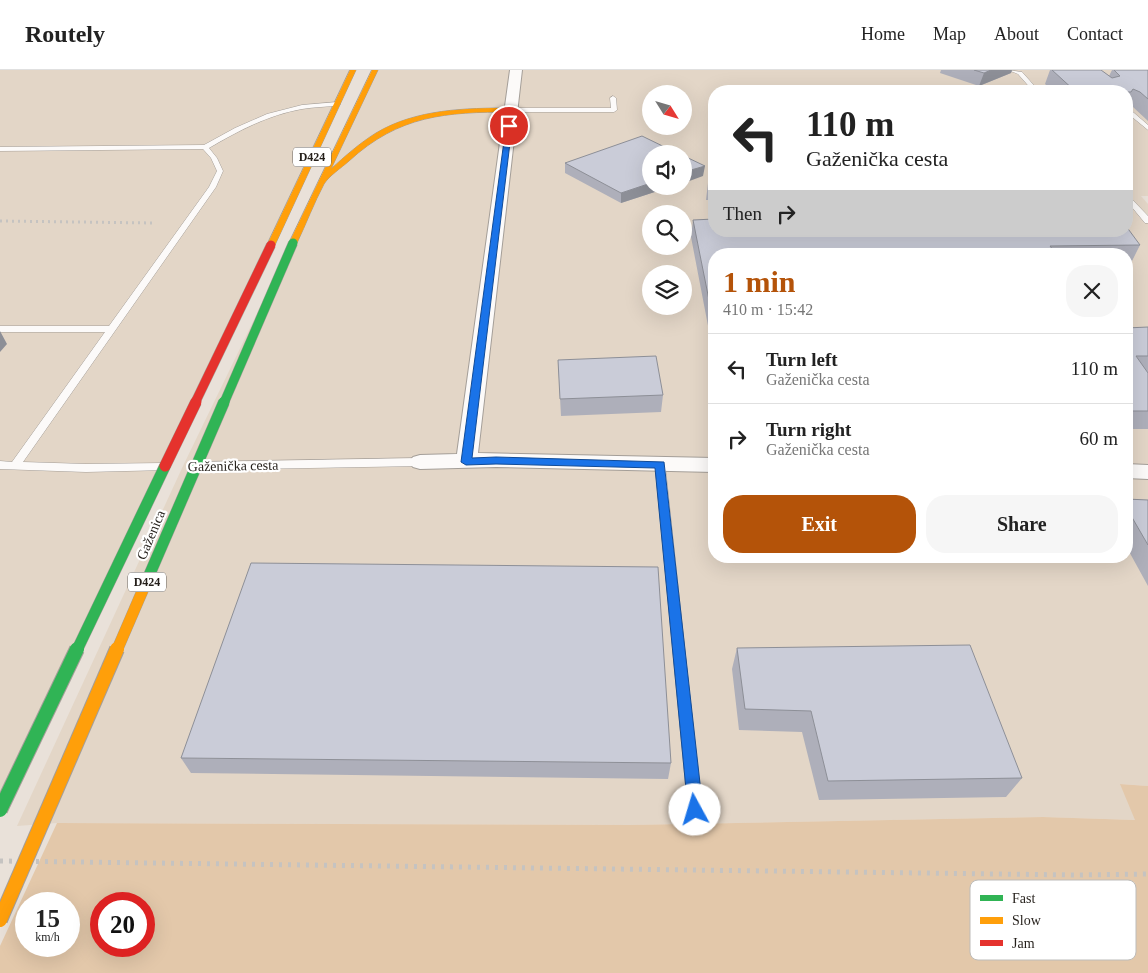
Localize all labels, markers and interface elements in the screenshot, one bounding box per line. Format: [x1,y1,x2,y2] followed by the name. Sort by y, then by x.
[25,21,105,47] text: Routely
[861,24,905,44] text: Home
[933,24,966,44] text: Map
[994,24,1039,44] text: About
[1067,24,1123,44] text: Contact
[642,85,692,135] north arrow
[642,85,692,315] map controls
[488,105,530,147] pin
[723,105,788,170] icon: left
[806,105,894,144] text: 110 m
[495,112,523,140] icon: arrive
[642,145,692,195] button: sound
[806,146,948,171] text: Gaženička cesta
[293,147,331,166] road number: D424
[772,200,800,228] icon: right
[723,203,762,224] text: Then
[642,205,692,255] button: search
[642,265,692,315] button: layers
[723,265,796,298] text: 1 min
[1066,265,1118,317] button: close
[723,301,813,318] text: 410 m · 15:42
[766,349,838,370] text: Turn left
[723,355,751,383] icon: left
[1071,358,1118,379] text: 110 m
[766,371,869,388] text: Gaženička cesta
[766,419,851,440] text: Turn right
[723,425,751,453] icon: right
[1079,428,1118,449] text: 60 m
[766,441,869,458] text: Gaženička cesta
[188,458,279,474] street label: Gaženička cesta
[723,495,916,553] button: Exit
[926,495,1118,553] button: Share
[134,507,168,562] street label: Gaženica
[128,572,166,592] road number: D424
[668,783,720,835] position arrow
[970,880,1136,960] legend
[1012,891,1035,906] text: Fast
[90,892,155,957] speed limit sign: 20
[35,905,60,932] text: 15
[1012,913,1042,928] text: Slow
[35,930,60,944] text: km/h
[1012,936,1035,951] text: Jam

